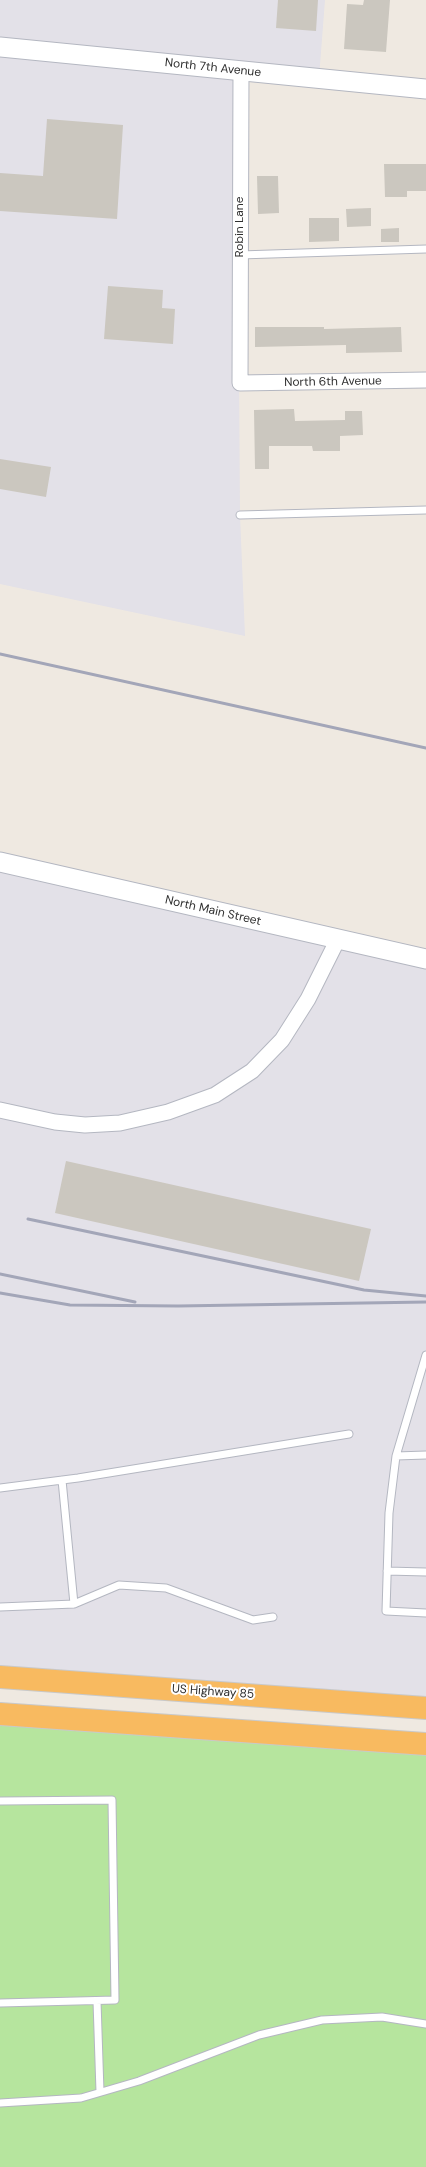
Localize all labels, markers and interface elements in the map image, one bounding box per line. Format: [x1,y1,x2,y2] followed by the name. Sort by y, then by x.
[164,56,262,80] street label: North 7th Avenue
[233,197,247,257] street label: Robin Lane
[284,374,382,390] street label: North 6th Avenue
[164,893,262,929] street label: North Main Street
[171,1682,255,1702] street label: US Highway 85

